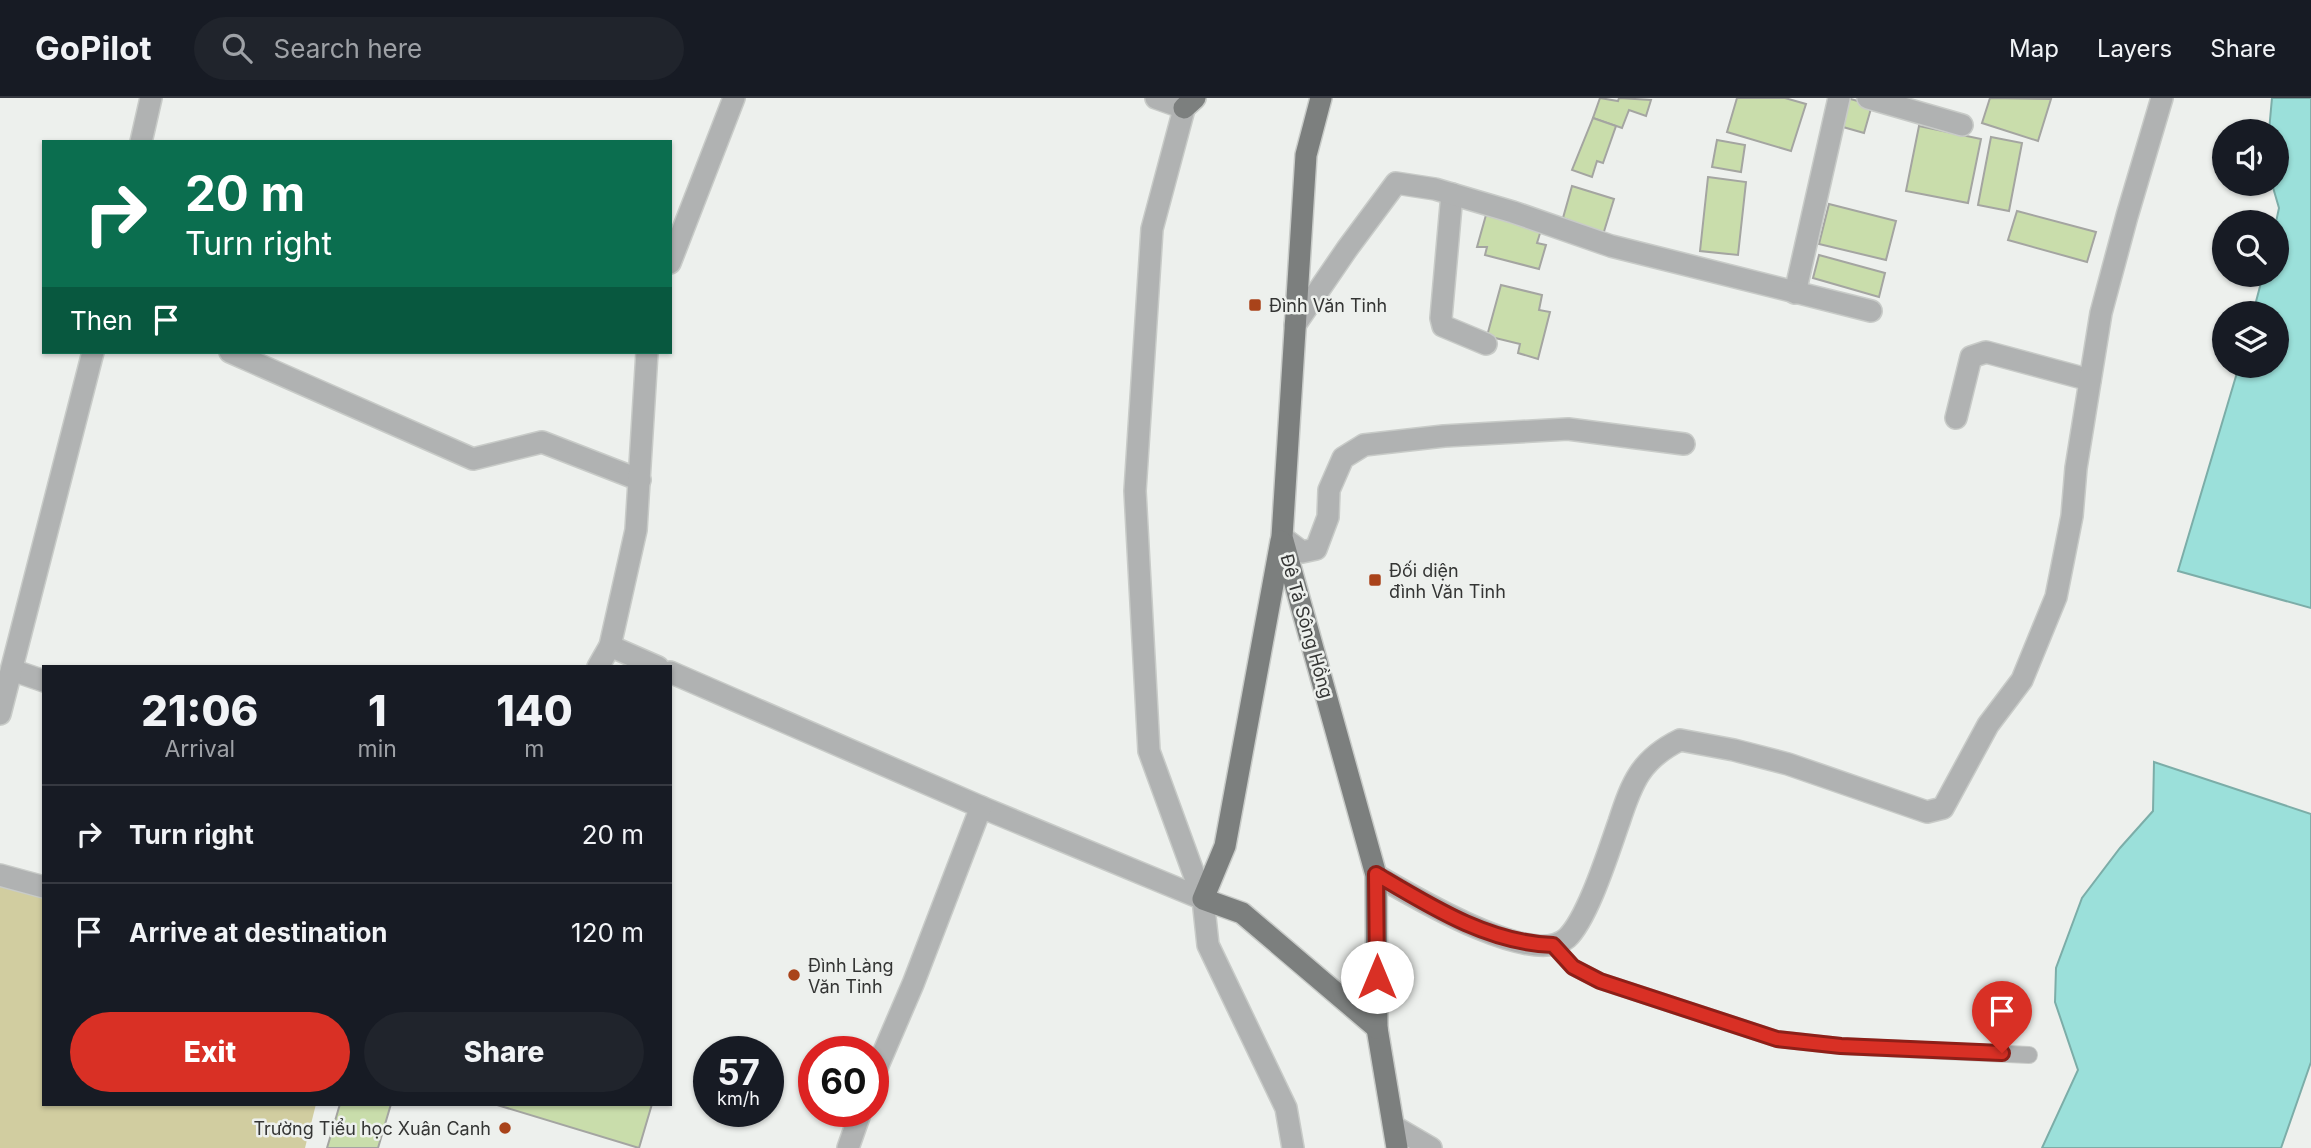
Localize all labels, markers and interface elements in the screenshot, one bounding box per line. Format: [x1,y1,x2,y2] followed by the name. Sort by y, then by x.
[194,17,684,80] search box
[35,28,152,68] text: GoPilot
[218,29,256,67] icon: search
[274,33,422,64] text: Search here
[2009,34,2059,63] text: Map
[2097,34,2172,63] text: Layers
[2210,34,2276,63] text: Share
[2212,119,2289,378] map controls
[2212,119,2289,196] button: sound
[185,164,305,223] text: 20 m
[70,168,161,259] icon: right
[2212,210,2289,287] button: search
[185,224,332,263] text: Turn right
[1269,295,1387,316] place label: Đình Văn Tinh
[1247,297,1263,313] marker: Đình Văn Tinh
[147,301,185,339] icon: arrive
[2212,301,2289,378] button: layers
[70,305,133,336] text: Then
[1276,552,1338,700] street label: Đê Tả Sông Hồng
[1389,560,1506,602] place label: Đối diện đình Văn Tinh
[1367,572,1383,588] marker: Đối diện đình Văn Tinh
[141,685,258,736] text: 21:06
[368,685,387,736] text: 1
[496,685,573,736] text: 140
[164,735,235,763] text: Arrival
[358,735,397,763] text: min
[524,735,545,763] text: m
[70,815,108,853] icon: right
[129,819,254,850] text: Turn right
[582,819,644,850] text: 20 m
[70,913,108,951] icon: arrive
[129,917,388,948] text: Arrive at destination
[571,917,644,948] text: 120 m
[1340,940,1414,1014] position arrow
[808,955,894,997] place label: Đình Làng Văn Tinh
[786,967,802,983] marker: Đình Làng Văn Tinh
[1972,981,2032,1053] pin
[1983,992,2021,1030] icon: arrive
[70,1012,350,1092] button: Exit
[364,1012,644,1092] button: Share
[798,1036,889,1127] speed limit sign: 60
[717,1051,760,1093] text: 57
[717,1088,760,1109] text: km/h
[253,1118,491,1139] place label: Trường Tiểu học Xuân Canh
[497,1120,513,1136] marker: Trường Tiểu học Xuân Canh

